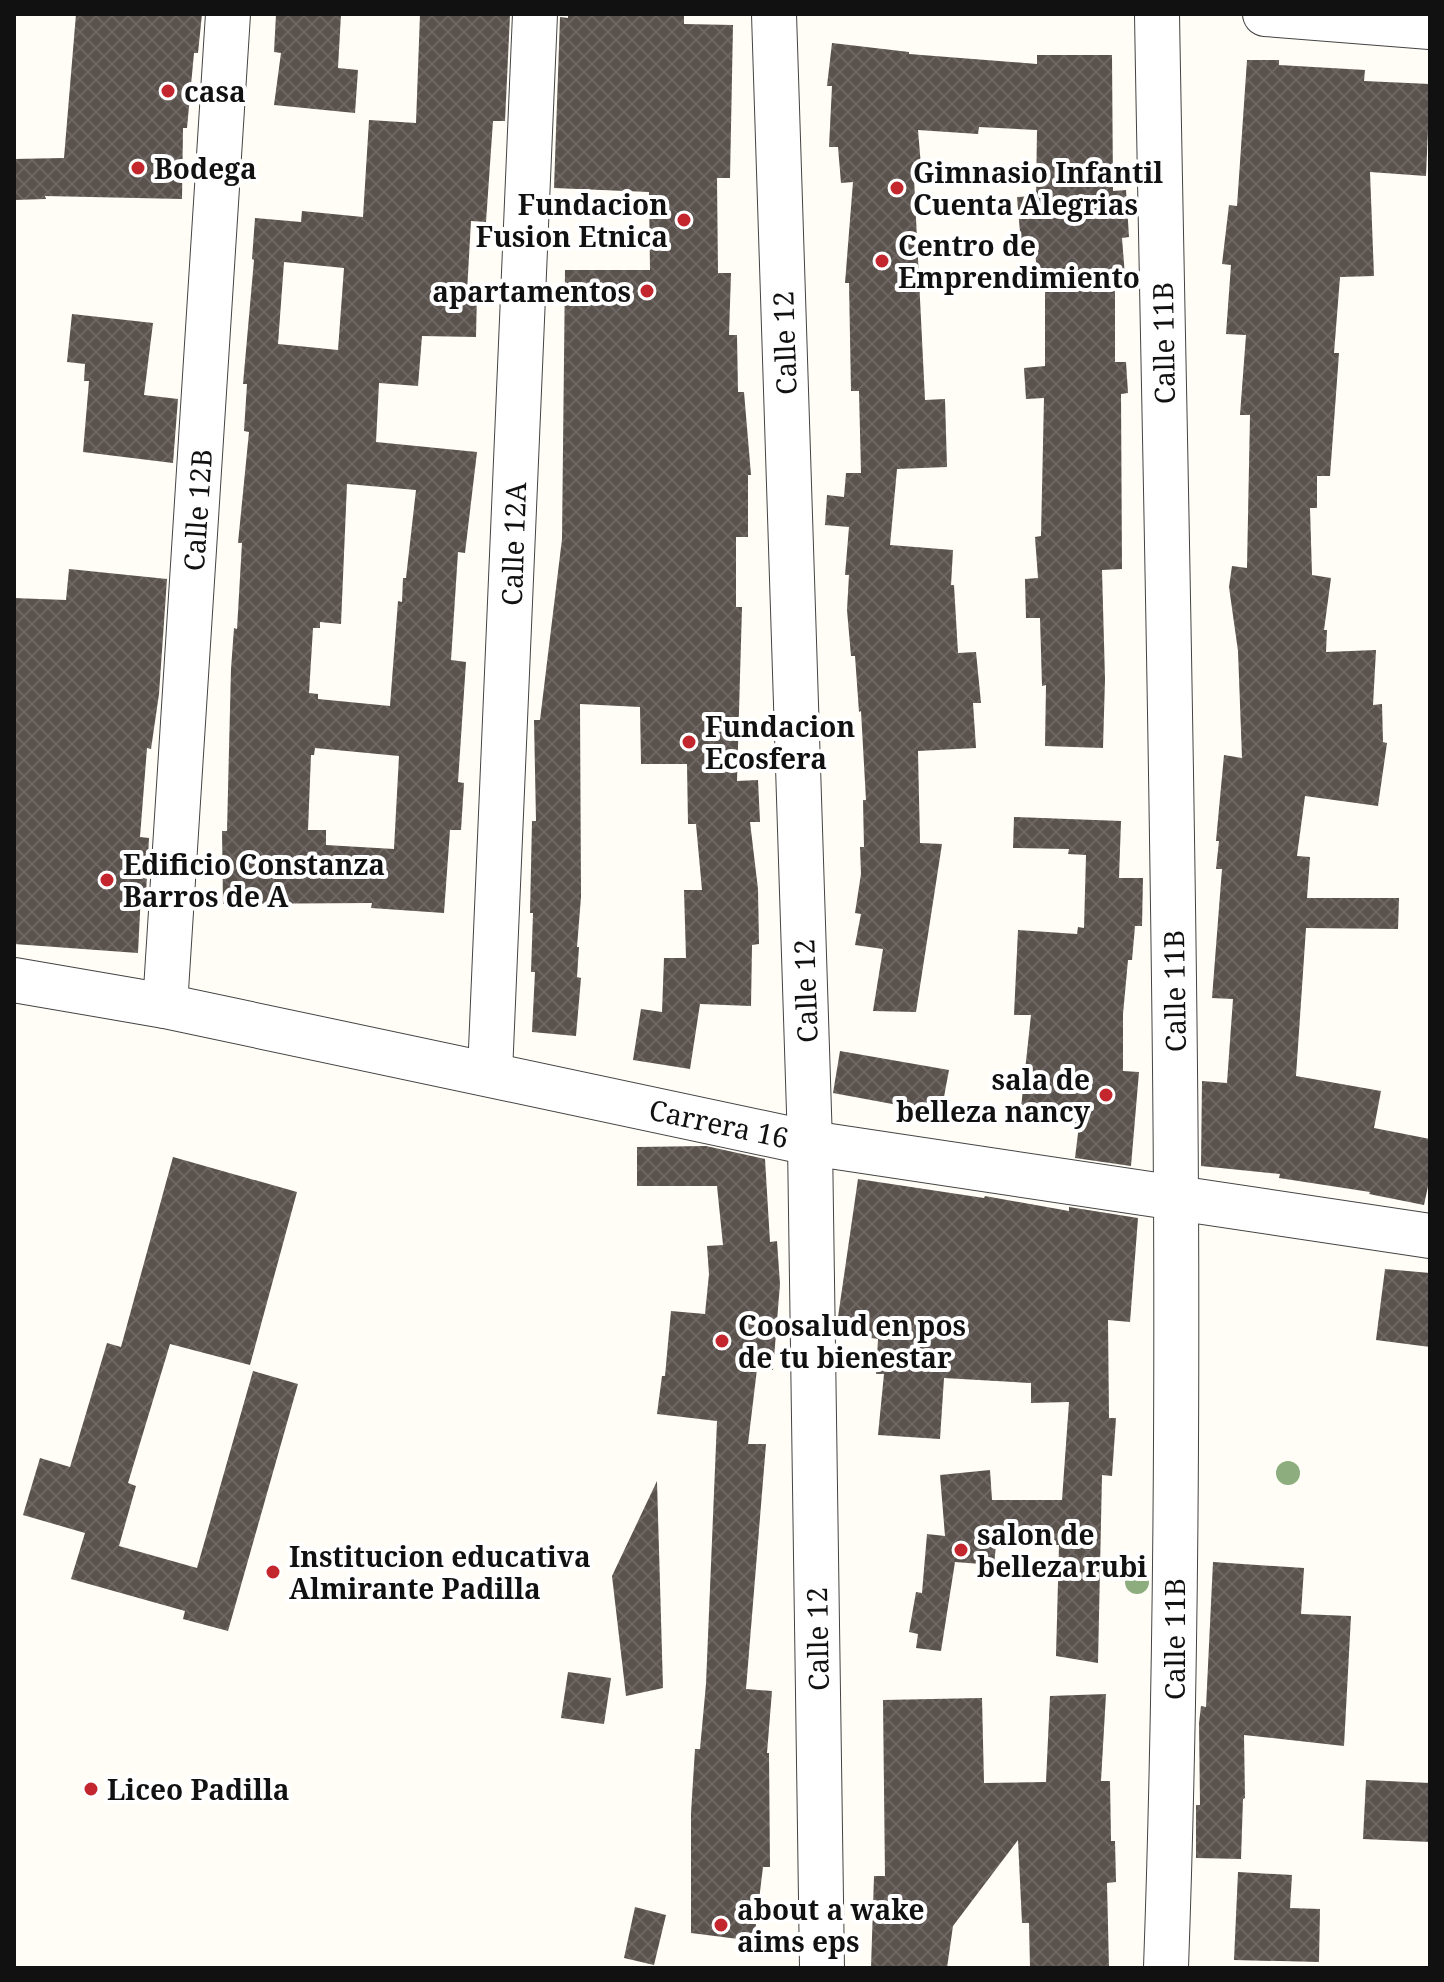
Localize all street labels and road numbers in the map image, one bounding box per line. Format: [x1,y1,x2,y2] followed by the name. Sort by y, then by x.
[1143,282,1183,404] street label: Calle 11B
[763,290,805,396] street label: Calle 12
[174,448,220,572] street label: Calle 12B
[492,481,534,606] street label: Calle 12A
[1154,930,1194,1052] street label: Calle 11B
[784,938,826,1044] street label: Calle 12
[646,1090,792,1156] street label: Carrera 16
[1155,1578,1193,1700] street label: Calle 11B
[797,1587,837,1691] street label: Calle 12

